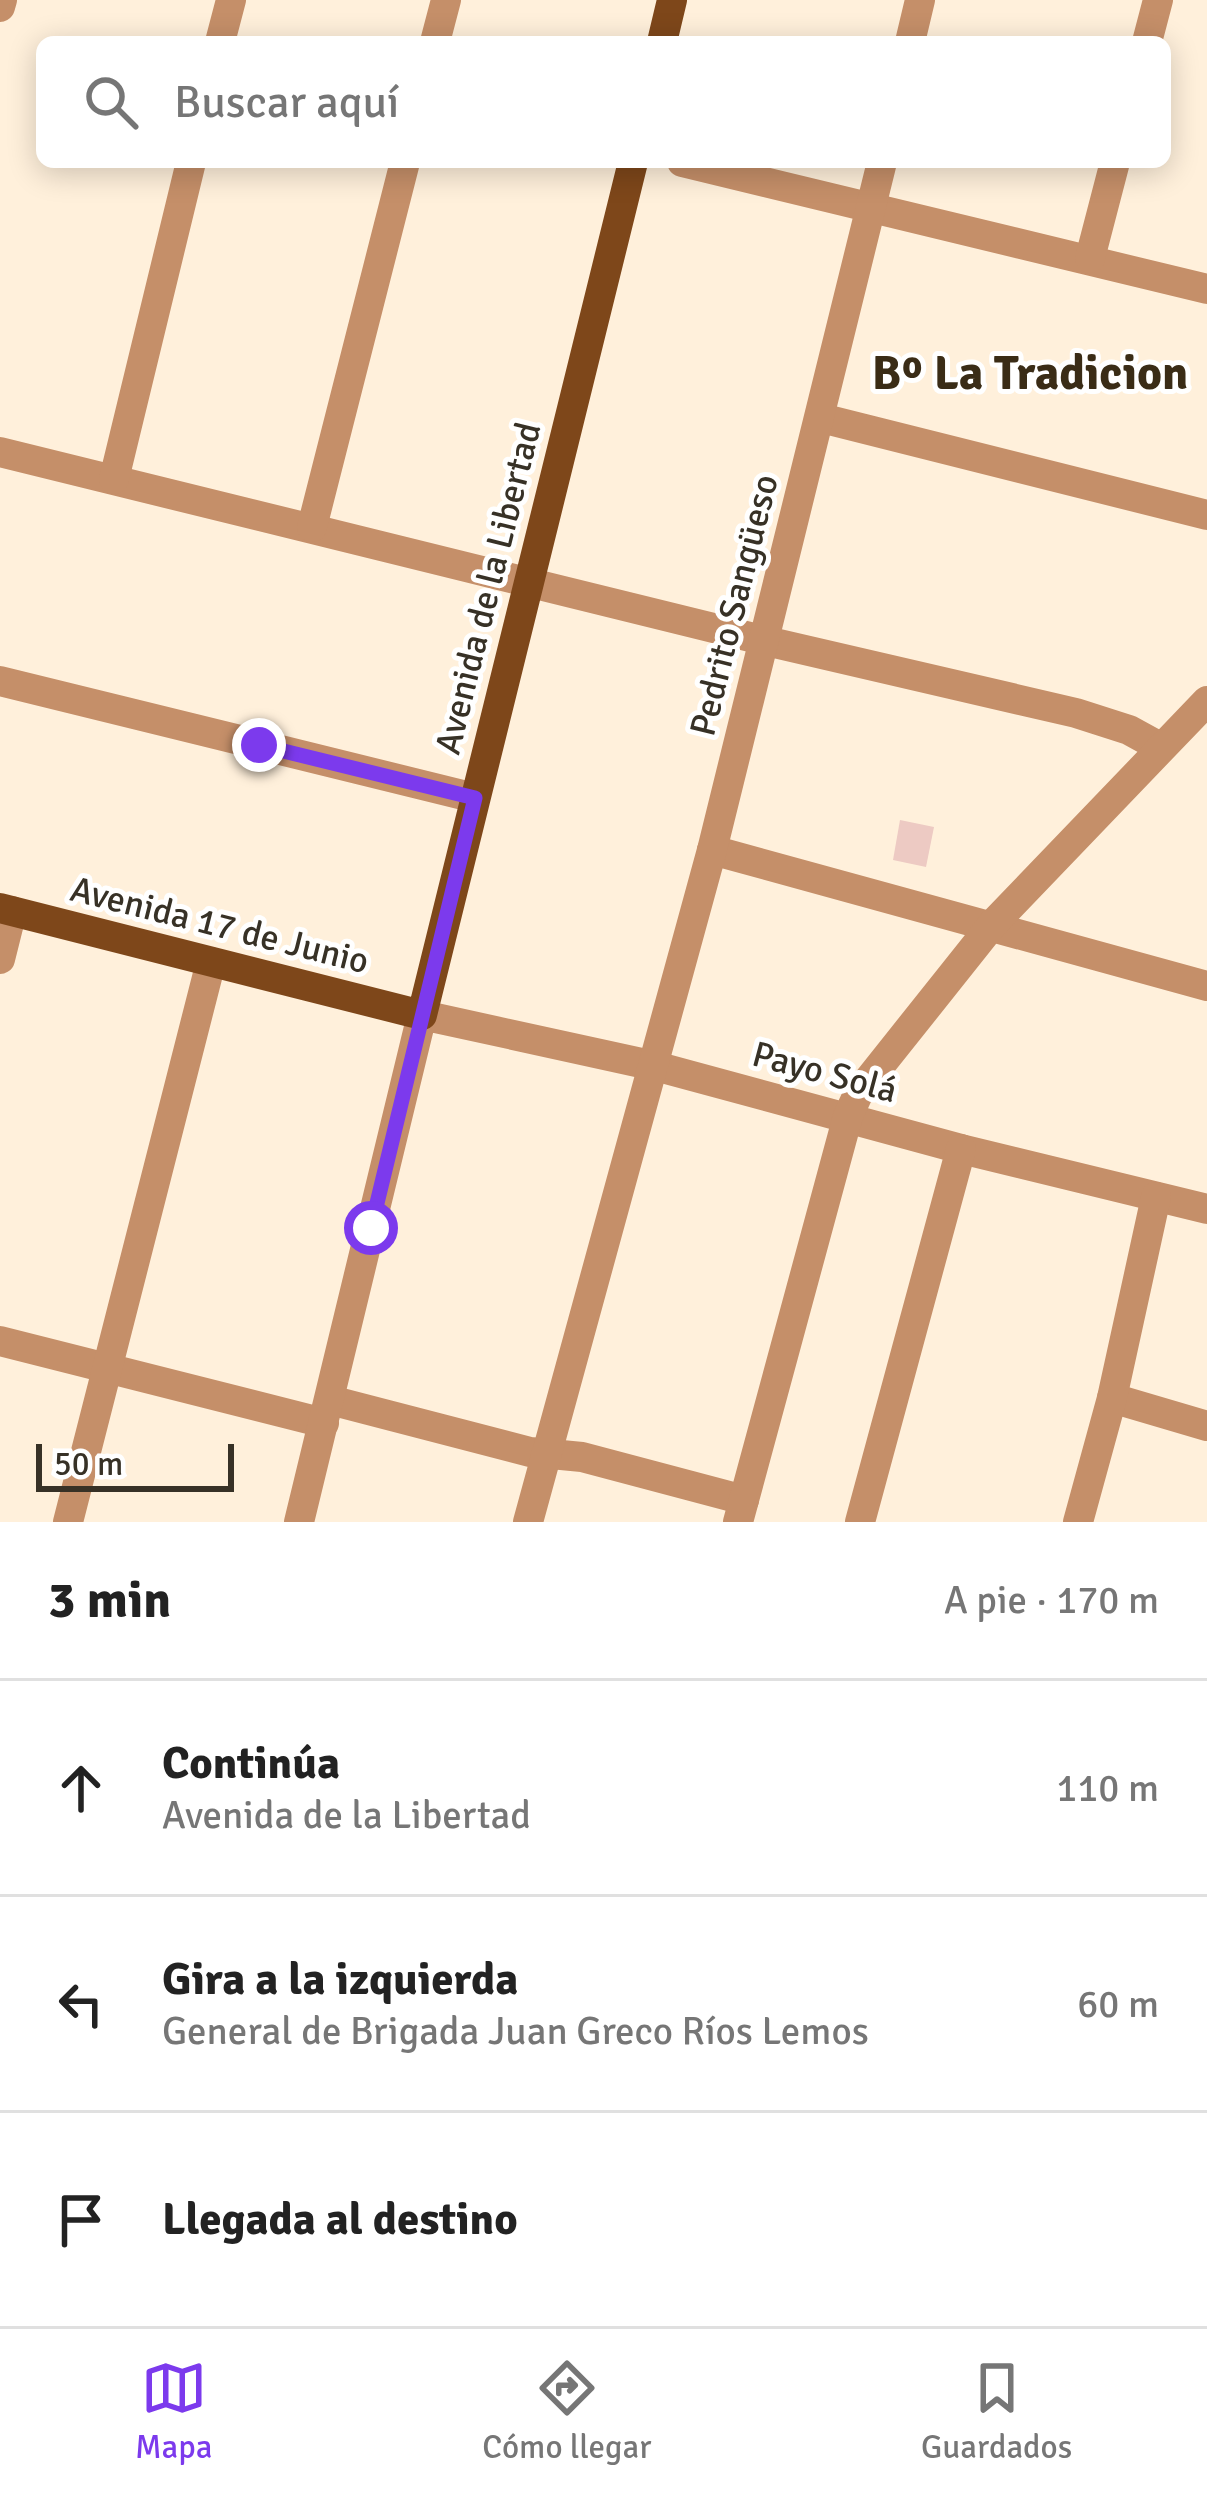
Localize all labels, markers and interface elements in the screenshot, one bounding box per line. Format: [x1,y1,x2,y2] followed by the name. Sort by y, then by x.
[36,36,1171,168] search box
[78,69,144,135] icon: search
[174,75,399,130] text: Buscar aquí
[872,344,1188,403] district label: Bº La Tradicion
[425,418,551,759] street label: Avenida de la Libertad
[680,470,789,741] street label: Pedrito Sangüeso
[232,718,286,772] route end
[66,867,373,984] street label: Avenida 17 de Junio
[747,1032,902,1113] street label: Payo Solá
[344,1201,398,1255] route start
[36,1438,234,1491] scale bar
[54,1444,123,1485] text: 50 m
[48,1569,171,1632] text: 3 min
[944,1576,1159,1624] text: A pie · 170 m
[162,1736,340,1791] text: Continúa
[48,1755,114,1821] icon: ahead
[1056,1764,1159,1812] text: 110 m
[162,1791,531,1839] text: Avenida de la Libertad
[162,1952,518,2007] text: Gira a la izquierda
[48,1971,114,2037] icon: left
[1077,1980,1159,2028] text: 60 m
[162,2007,869,2055] text: General de Brigada Juan Greco Ríos Lemos
[48,2187,114,2253] icon: arrive
[162,2192,518,2247] text: Llegada al destino
[135,2355,212,2468] tab: Mapa
[482,2355,651,2468] tab: Cómo llegar
[921,2355,1072,2468] tab: Guardados

